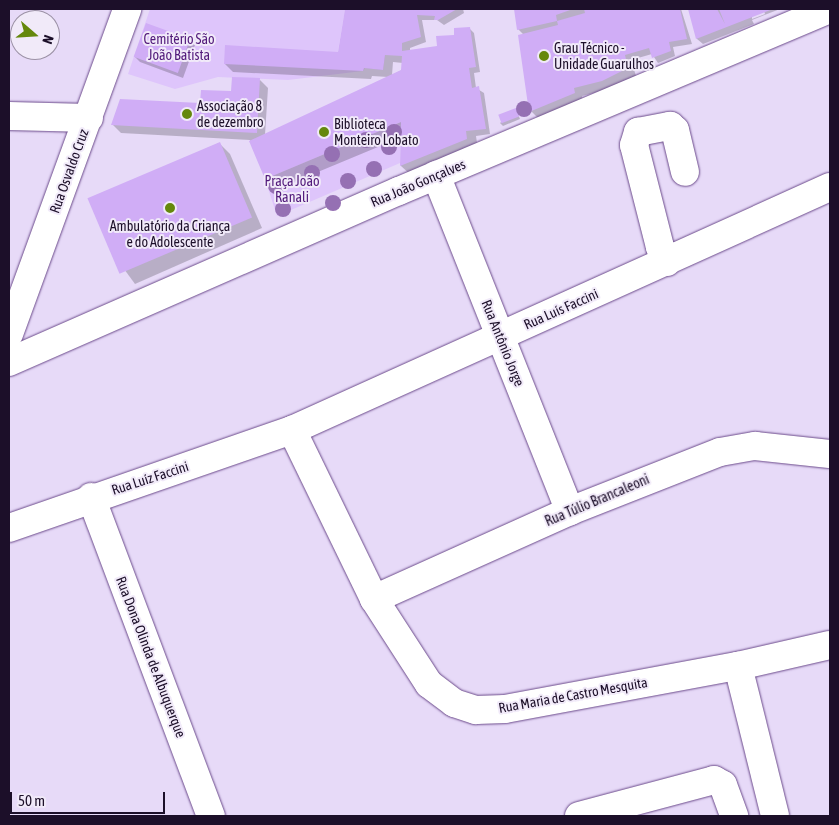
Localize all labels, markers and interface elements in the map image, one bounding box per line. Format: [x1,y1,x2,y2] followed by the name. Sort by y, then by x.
[10,10,60,60] north arrow
[143,31,215,64] park label: Cemitério São João Batista
[39,33,57,46] text: N
[554,40,654,72] place label: Grau Técnico - Unidade Guarulhos
[538,50,550,62] marker: Grau Técnico - Unidade Guarulhos
[197,98,264,130] place label: Associação 8 de dezembro
[181,108,193,120] marker: Associação 8 de dezembro
[334,116,418,148] place label: Biblioteca Monteiro Lobato
[318,126,330,138] marker: Biblioteca Monteiro Lobato
[46,127,92,215] street label: Rua Osvaldo Cruz
[368,155,468,211] street label: Rua João Gonçalves
[265,173,319,206] park label: Praça João Ranali
[163,201,177,215] marker: Ambulatório da Criança e do Adolescente
[110,218,230,250] place label: Ambulatório da Criança e do Adolescente
[521,285,601,333] street label: Rua Luís Faccini
[478,297,528,389] street label: Rua Antônio Jorge
[109,458,191,498] street label: Rua Luíz Faccini
[542,470,652,530] street label: Rua Túlio Brancaleoni
[112,574,190,740] street label: Rua Dona Olinda de Albuquerque
[497,674,649,716] street label: Rua Maria de Castro Mesquita
[12,782,168,814] scale bar
[18,792,45,809] text: 50 m

